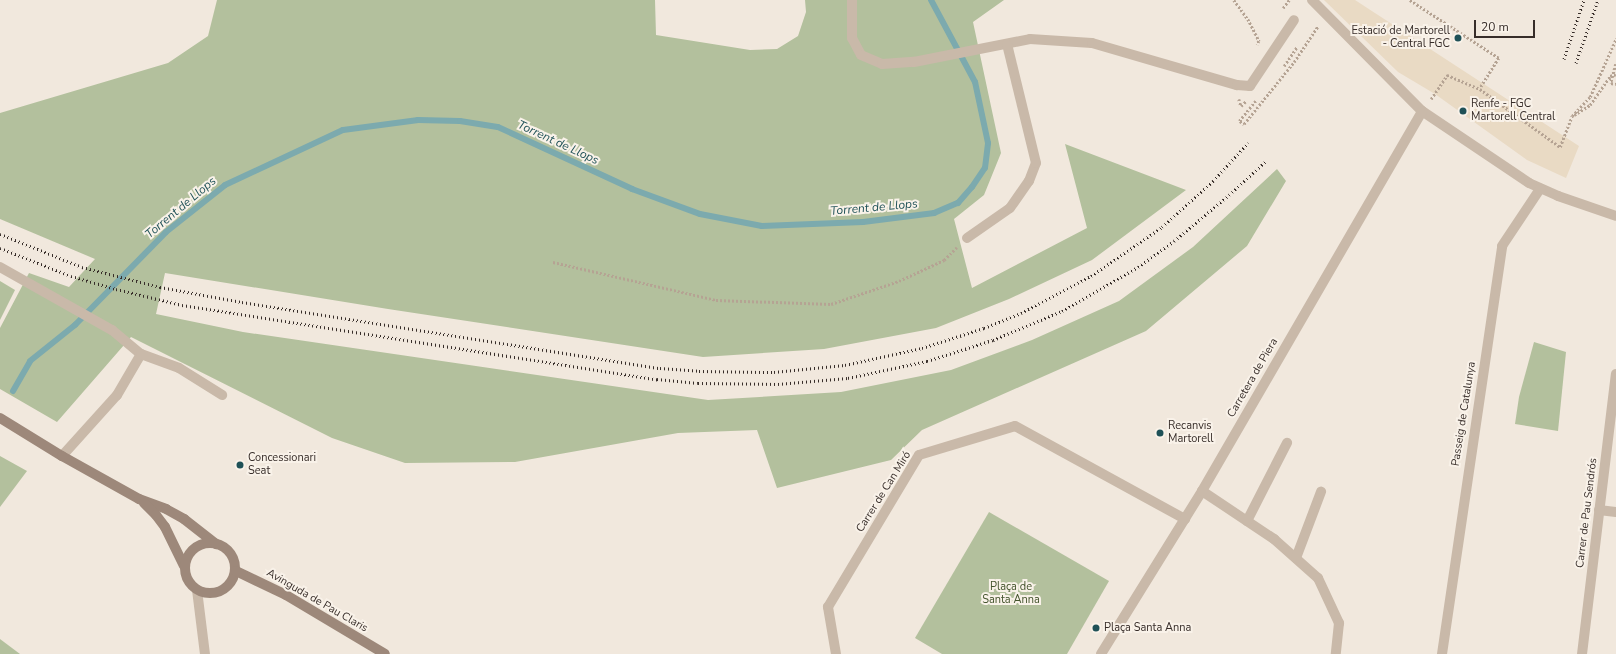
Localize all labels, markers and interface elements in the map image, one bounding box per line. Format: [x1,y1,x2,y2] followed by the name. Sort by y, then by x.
[1476,12,1537,38] scale bar
[1481,19,1509,35] text: 20 m
[1351,25,1450,51] place label: Estació de Martorell - Central FGC
[1453,33,1463,43] marker: Estació de Martorell - Central FGC
[1471,98,1555,124] place label: Renfe - FGC Martorell Central
[1458,106,1468,116] marker: Renfe - FGC Martorell Central
[515,118,601,168] water label: Torrent de Llops
[143,174,219,242] water label: Torrent de Llops
[830,197,918,219] water label: Torrent de Llops
[1225,336,1281,420] street label: Carretera de Piera
[1449,361,1479,467] street label: Passeig de Catalunya
[1168,420,1214,446] place label: Recanvis Martorell
[1155,428,1165,438] marker: Recanvis Martorell
[854,449,914,535] street label: Carrer de Can Miró
[248,452,316,478] place label: Concessionari Seat
[1574,457,1600,569] street label: Carrer de Pau Sendrós
[235,460,245,470] marker: Concessionari Seat
[264,567,370,635] street label: Avinguda de Pau Claris
[982,581,1040,607] park label: Plaça de Santa Anna
[1104,621,1191,635] place label: Plaça Santa Anna
[1091,623,1101,633] marker: Plaça Santa Anna

